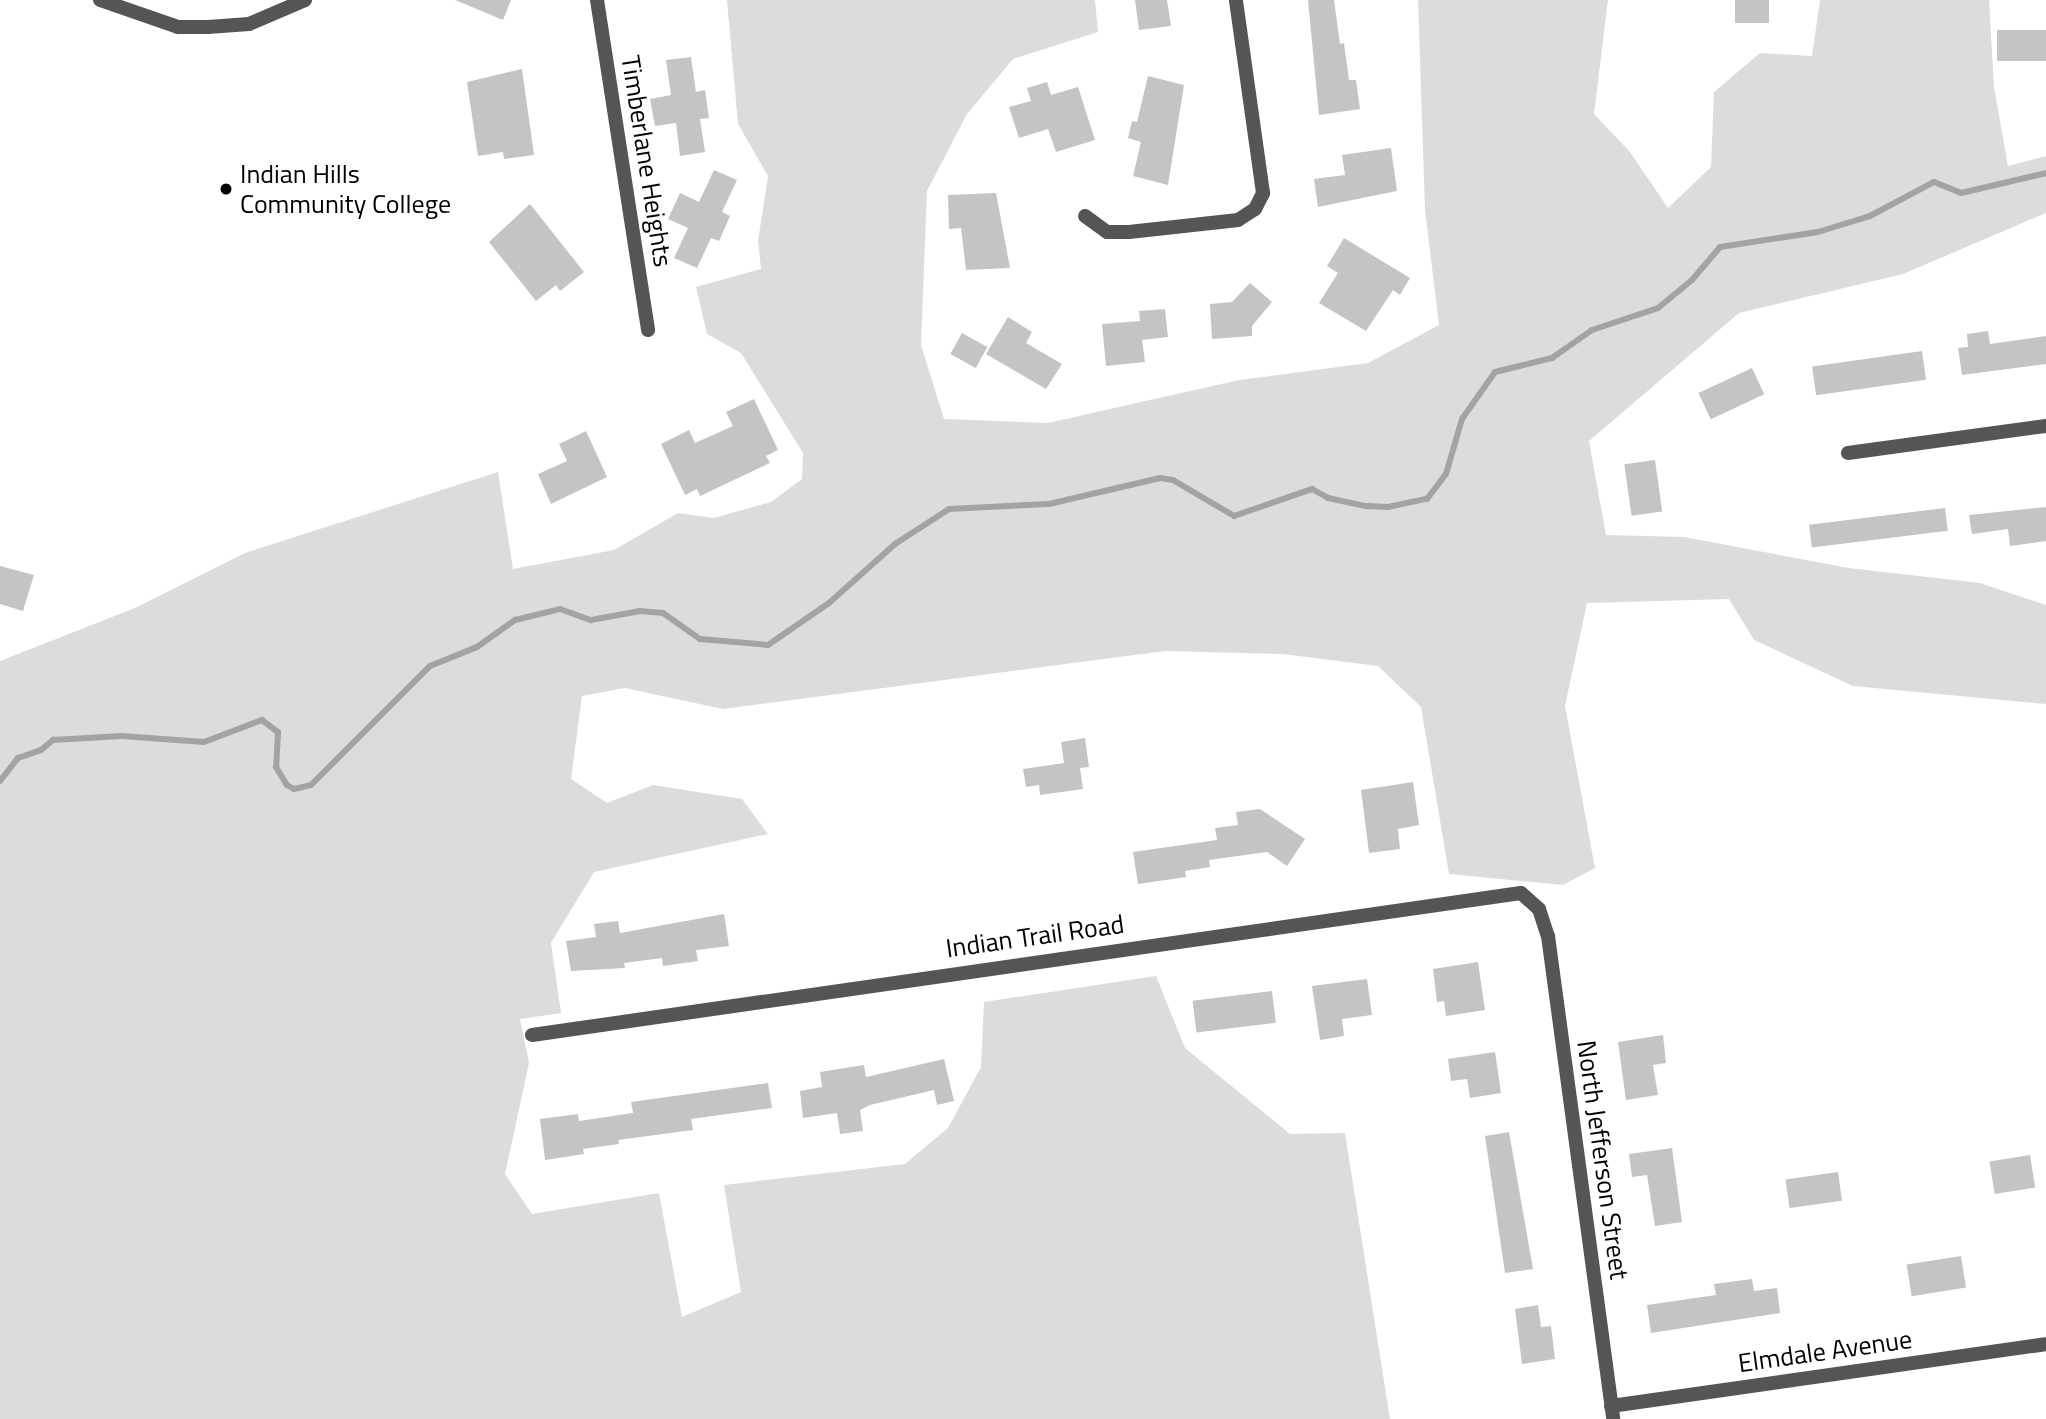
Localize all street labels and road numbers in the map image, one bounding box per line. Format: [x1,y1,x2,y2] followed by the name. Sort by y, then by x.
[615,53,679,269] street label: Timberlane Heights
[944,908,1126,964] street label: Indian Trail Road
[1571,1038,1635,1282] street label: North Jefferson Street
[1736,1323,1914,1379] street label: Elmdale Avenue

